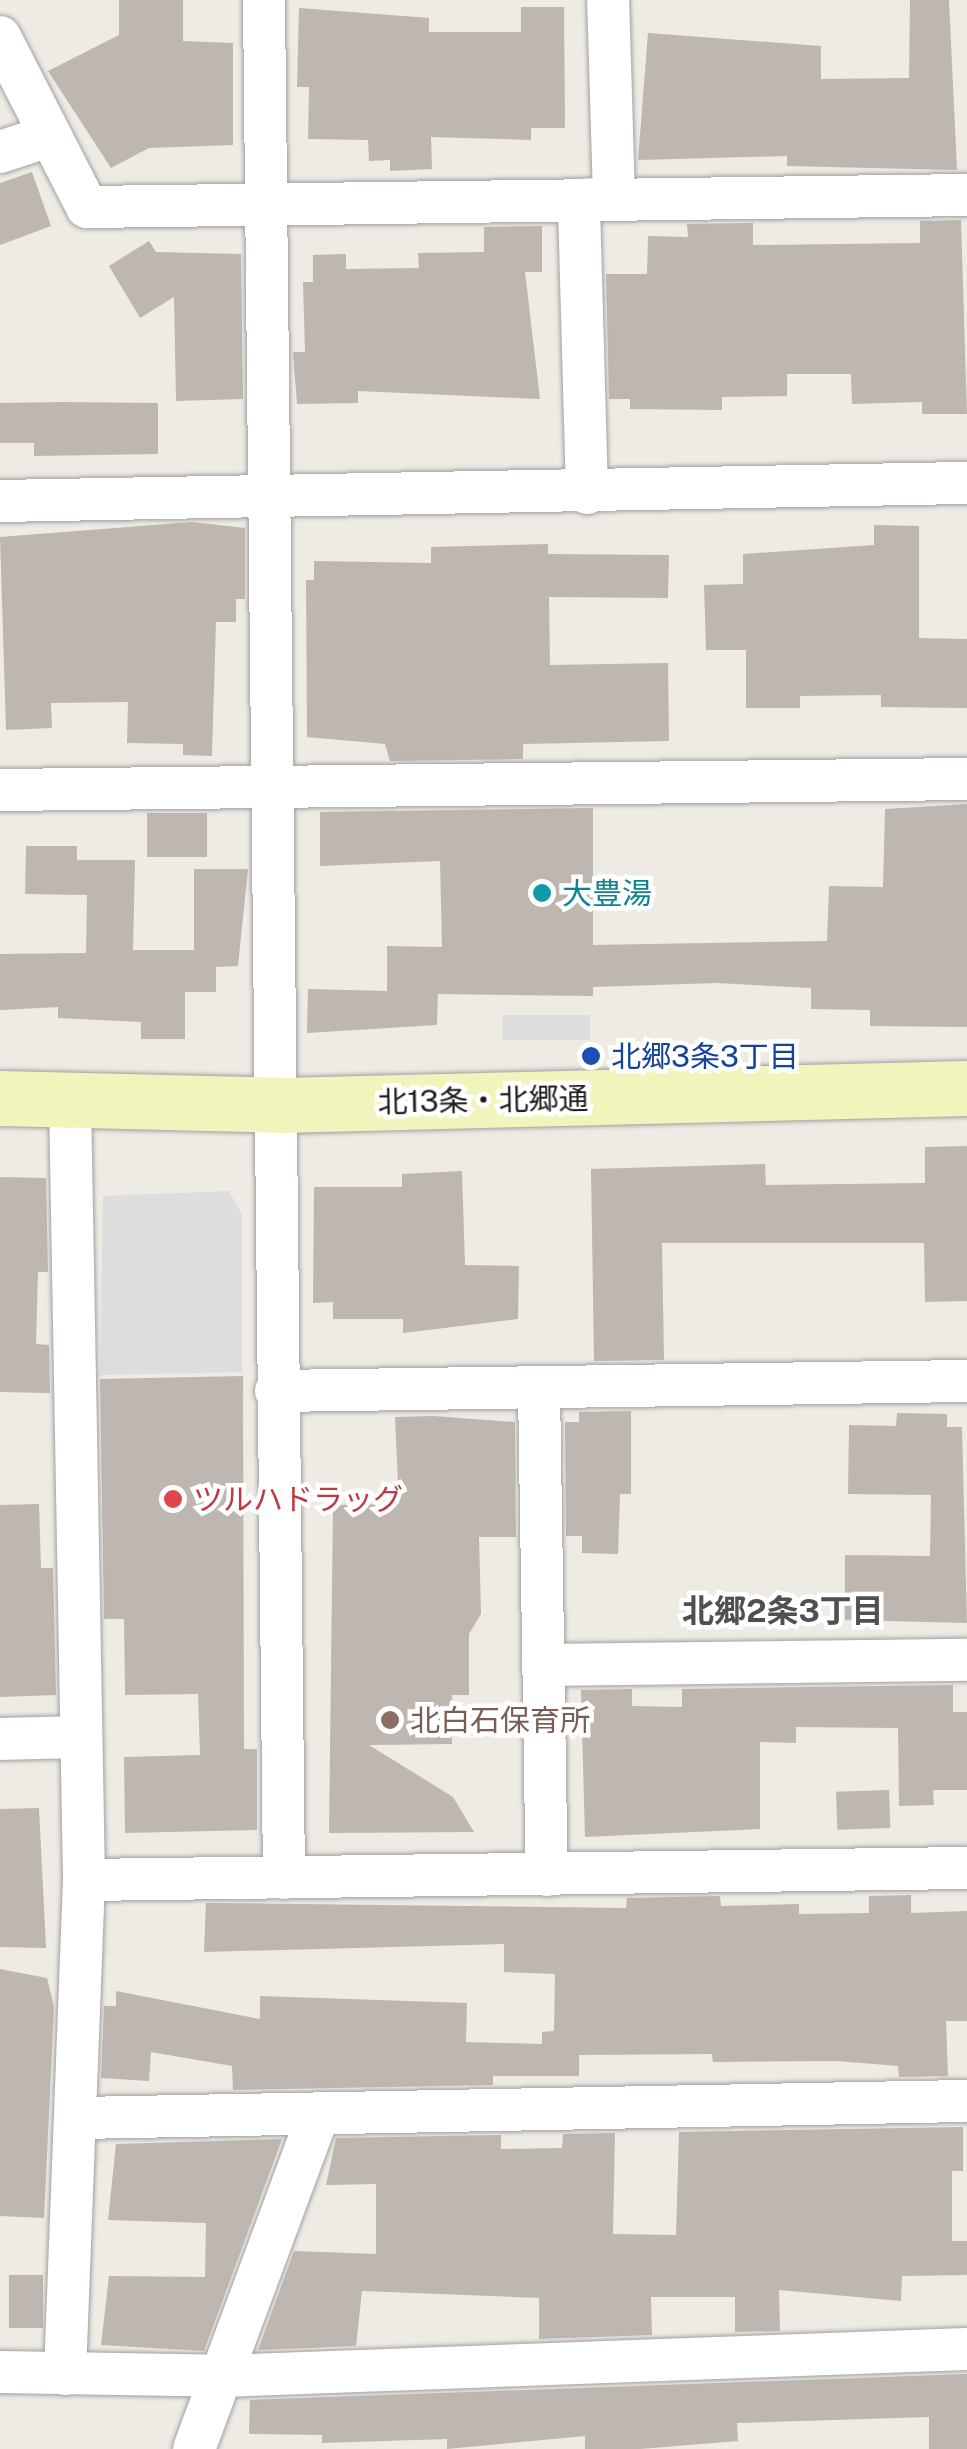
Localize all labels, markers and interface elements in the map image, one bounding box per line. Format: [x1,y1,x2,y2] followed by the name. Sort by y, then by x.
[562,875,652,911] place label: 大豊湯
[531,882,553,904] marker: 大豊湯
[611,1038,799,1074] place label: 北郷3条3丁目
[580,1045,602,1067] marker: 北郷3条3丁目
[377,1080,589,1120] street label: 北13条・北郷通
[193,1481,403,1517] place label: ツルハドラッグ
[162,1488,184,1510] marker: ツルハドラッグ
[682,1592,884,1630] district label: 北郷2条3丁目
[410,1702,590,1738] place label: 北白石保育所
[379,1709,401,1731] marker: 北白石保育所

